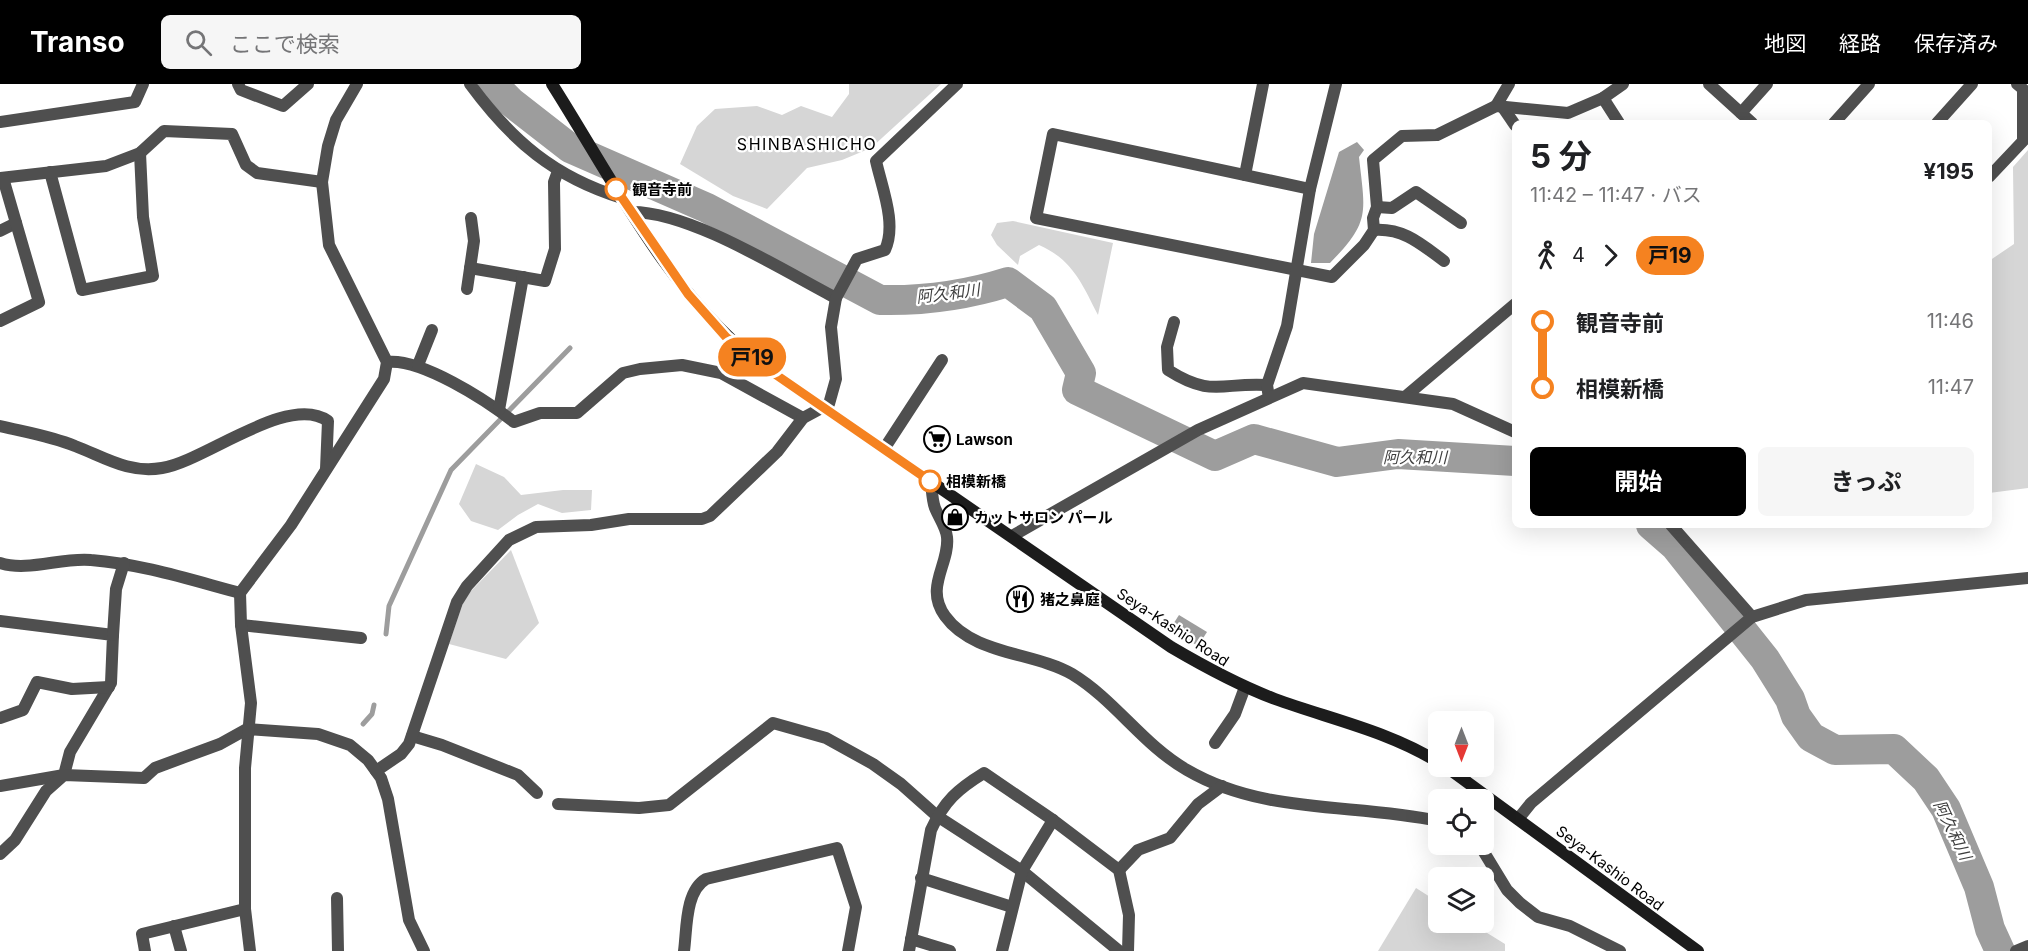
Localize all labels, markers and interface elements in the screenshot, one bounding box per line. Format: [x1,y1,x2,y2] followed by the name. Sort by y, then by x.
[161,15,581,69] search box
[30,25,125,59] text: Transo
[182,26,215,59] icon: search
[230,31,340,57] text: ここで検索
[1764,31,1806,56] text: 地図
[1839,31,1881,56] text: 経路
[1914,31,1998,56] text: 保存済み
[737,134,877,154] district label: SHINBASHICHO
[1530,136,1592,176] text: 5 分
[1924,158,1974,184] text: ¥195
[605,178,627,200] marker: 観音寺前
[632,180,692,199] place label: 観音寺前
[1530,183,1702,207] text: 11:42 – 11:47 · バス
[1530,239,1563,272] icon: walk
[1594,239,1627,272] icon: forward
[1572,243,1585,267] text: 4
[1648,243,1692,268] text: 戸19
[915,279,983,307] water label: 阿久和川
[1927,309,1974,333] text: 11:46
[1576,310,1664,336] text: 観音寺前
[718,338,786,376] line badge: 戸19
[730,345,774,370] text: 戸19
[1928,375,1974,399] text: 11:47
[1576,376,1664,402] text: 相模新橋
[922,424,952,454] supermarket icon: Lawson
[956,430,1013,449] place label: Lawson
[1383,447,1449,467] water label: 阿久和川
[1530,447,1746,516] button: 開始
[1758,447,1974,516] button: きっぷ
[919,470,941,492] marker: 相模新橋
[946,472,1007,491] place label: 相模新橋
[940,502,970,532] shop icon: カットサロン パール
[974,508,1113,527] place label: カットサロン パール
[1005,584,1035,614] restaurant icon: 猪之鼻庭
[1113,584,1233,670] street label: Seya-Kashio Road
[1040,590,1100,609] place label: 猪之鼻庭
[1428,711,1494,777] north arrow
[1428,711,1494,933] map controls
[1428,789,1494,855] button: locate
[1930,797,1977,865] water label: 阿久和川
[1552,821,1668,915] street label: Seya-Kashio Road
[1428,867,1494,933] button: layers

